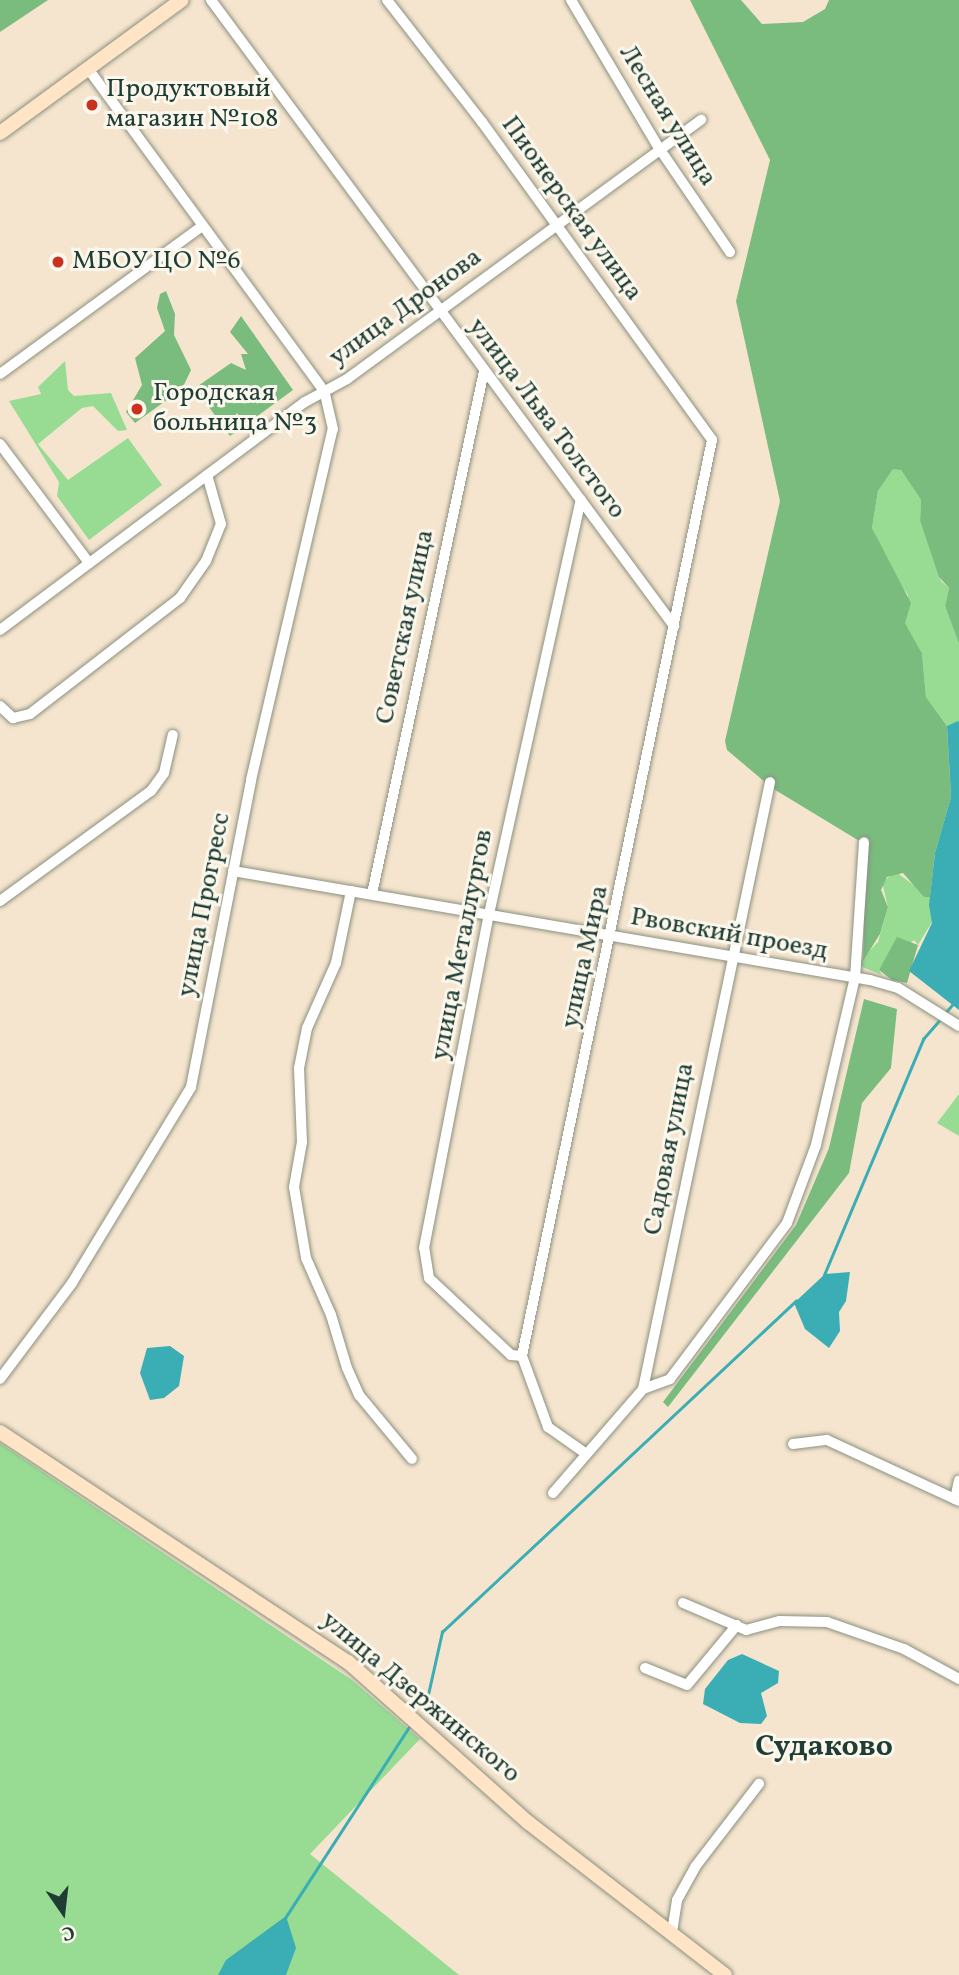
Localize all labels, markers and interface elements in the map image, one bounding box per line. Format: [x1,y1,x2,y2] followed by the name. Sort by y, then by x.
[611,39,723,193] street label: Лесная улица
[106,74,278,136] place label: Продуктовый магазин №108
[84,97,100,113] marker: Продуктовый магазин №108
[493,110,649,308] street label: Пионерская улица
[324,242,488,374] street label: улица Дронова
[72,246,242,278] place label: МБОУ ЦО №6
[50,254,66,270] marker: МБОУ ЦО №6
[460,312,632,526] street label: улица Льва Толстого
[153,378,317,440] place label: Городская больница №3
[127,399,147,419] marker: Городская больница №3
[370,527,442,727] street label: Советская улица
[172,810,238,1000] street label: улица Прогресс
[425,827,501,1063] street label: улица Металлургов
[556,883,616,1031] street label: улица Мира
[628,902,830,968] street label: Рвовский проезд
[638,1060,702,1238] street label: Садовая улица
[314,1606,526,1790] street label: улица Дзержинского
[755,1729,893,1765] district label: Судаково
[28,1877,98,1947] north arrow
[59,1918,77,1946] text: С

